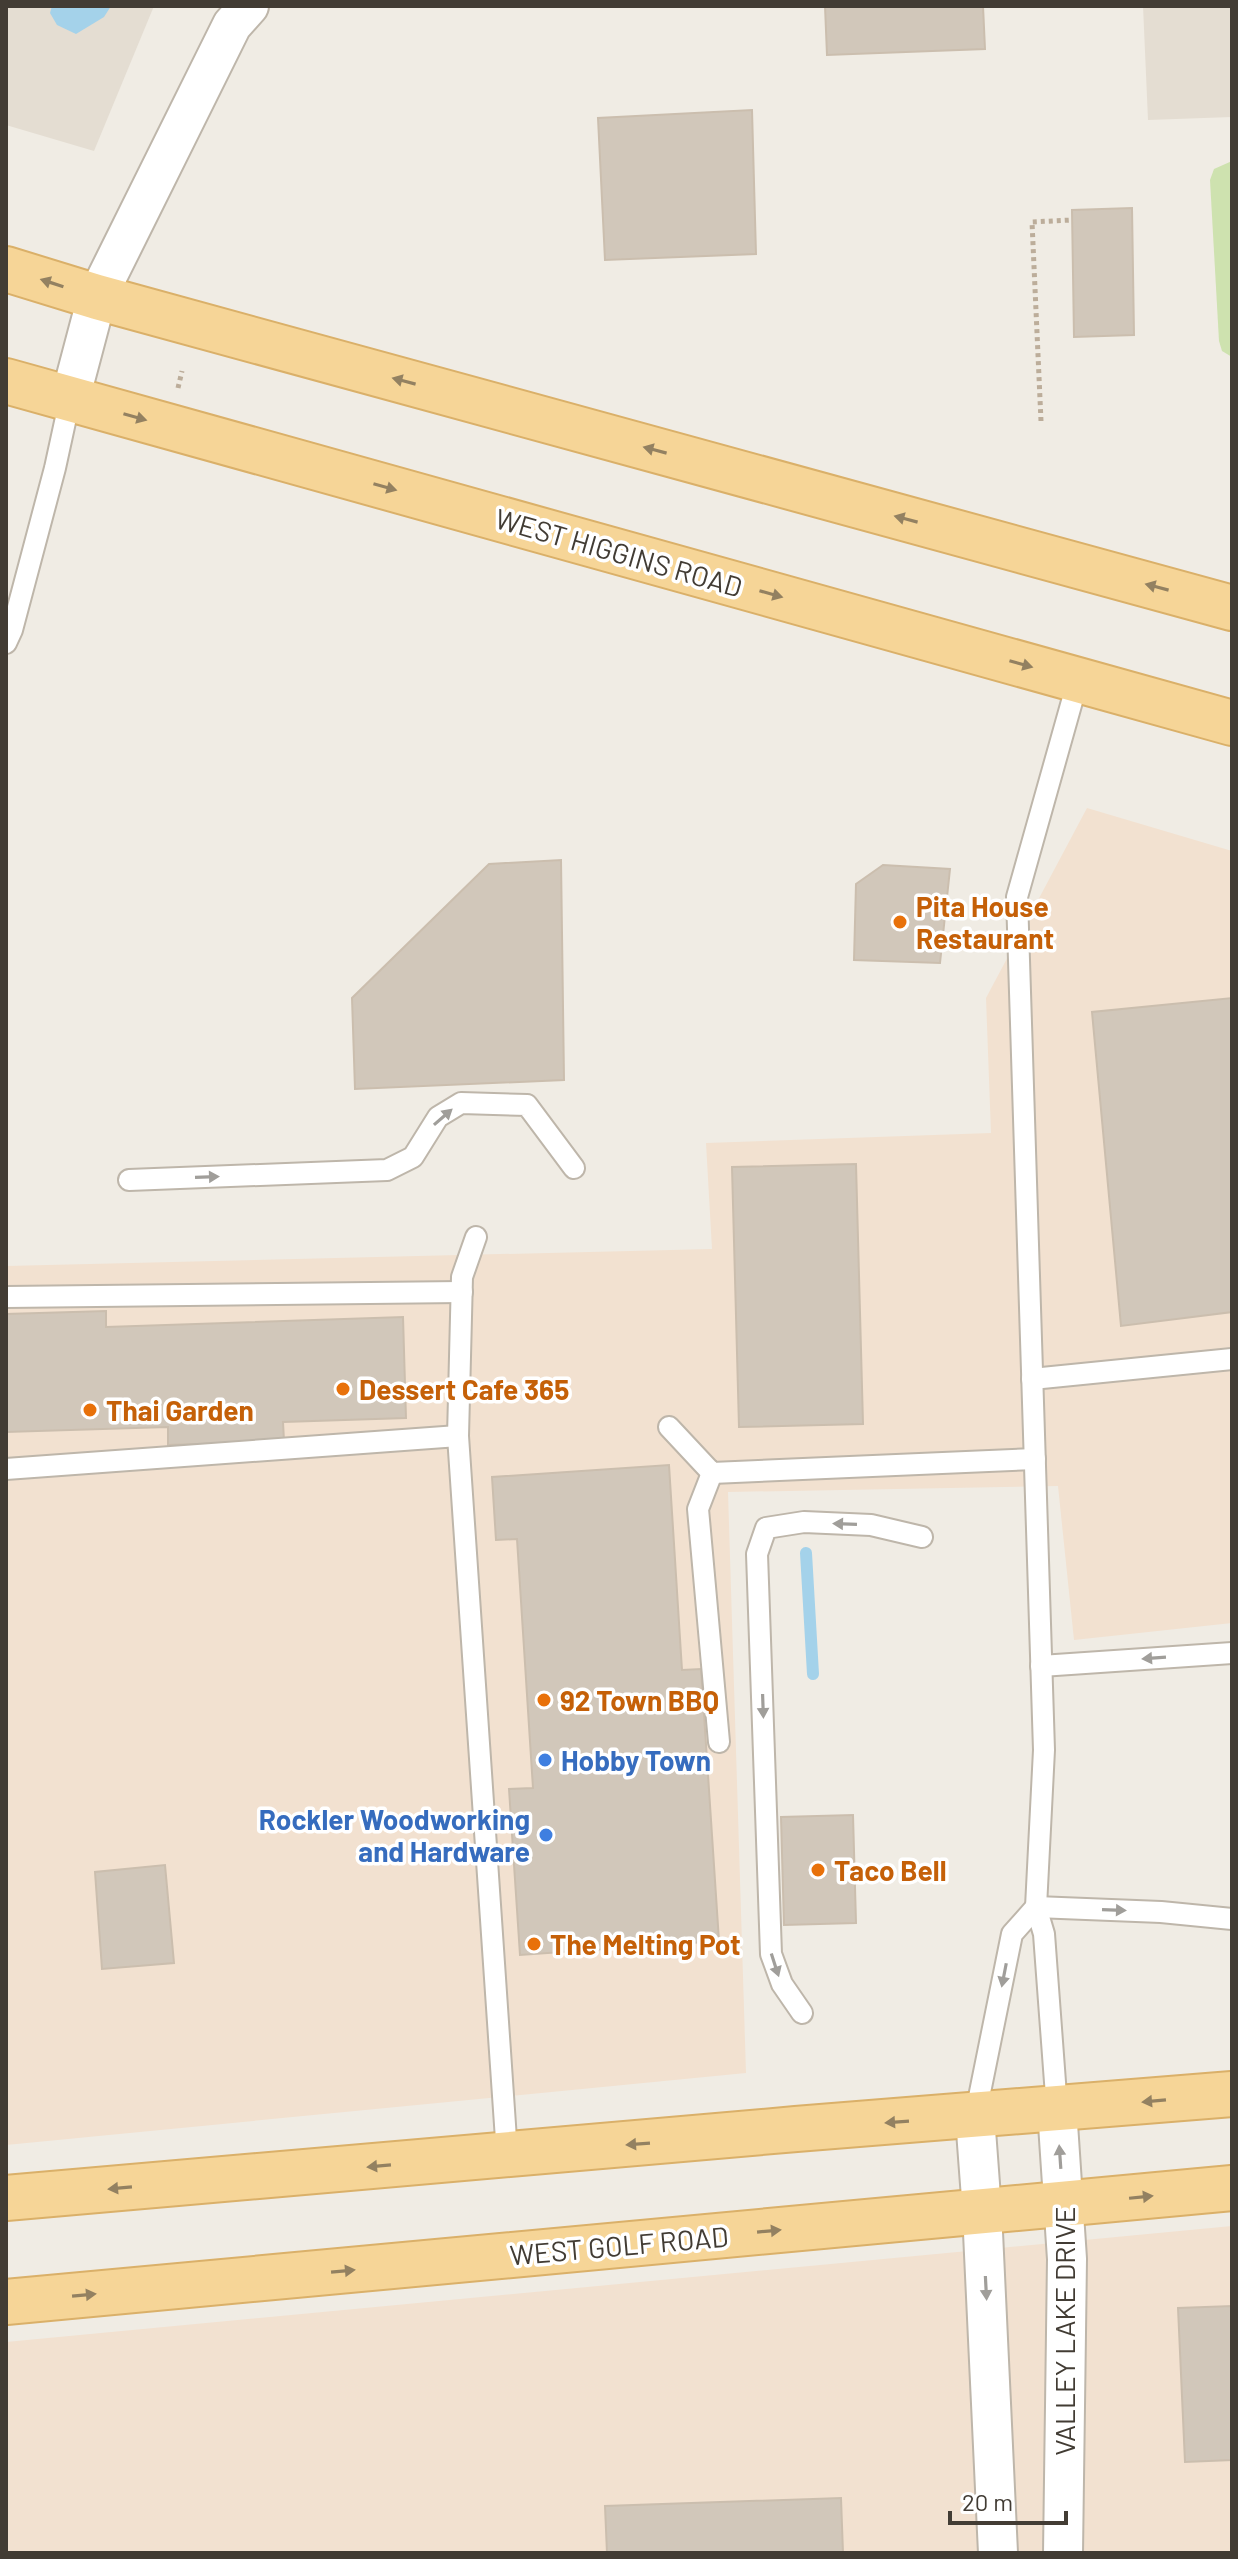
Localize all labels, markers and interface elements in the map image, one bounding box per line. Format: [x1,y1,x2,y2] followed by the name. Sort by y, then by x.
[39,276,63,288] one-way arrow
[392,375,417,387] one-way arrow
[123,411,147,424] one-way arrow
[643,443,667,456] one-way arrow
[374,481,398,494] one-way arrow
[492,500,746,604] street label: WEST HIGGINS ROAD
[893,512,918,524] one-way arrow
[1144,580,1168,593] one-way arrow
[758,589,783,601] one-way arrow
[1009,659,1034,671] one-way arrow
[916,889,1054,955] place label: Pita House Restaurant
[891,913,909,931] marker: Pita House Restaurant
[433,1108,453,1126] one-way arrow
[195,1171,220,1184] one-way arrow
[359,1372,569,1406] place label: Dessert Cafe 365
[334,1380,352,1398] marker: Dessert Cafe 365
[106,1393,254,1427] place label: Thai Garden
[81,1401,99,1419] marker: Thai Garden
[832,1517,857,1530] one-way arrow
[1141,1652,1166,1665] one-way arrow
[560,1683,719,1717] place label: 92 Town BBQ
[535,1691,553,1709] marker: 92 Town BBQ
[757,1694,770,1719] one-way arrow
[561,1743,711,1777] place label: Hobby Town
[536,1751,554,1769] marker: Hobby Town
[259,1802,530,1868] place label: Rockler Woodworking and Hardware
[537,1826,555,1844] marker: Rockler Woodworking and Hardware
[834,1853,947,1887] place label: Taco Bell
[809,1861,827,1879] marker: Taco Bell
[1102,1903,1127,1916] one-way arrow
[550,1927,741,1961] place label: The Melting Pot
[525,1935,543,1953] marker: The Melting Pot
[770,1954,782,1978] one-way arrow
[998,1963,1010,1988] one-way arrow
[1141,2095,1166,2108] one-way arrow
[884,2116,909,2129] one-way arrow
[625,2138,650,2151] one-way arrow
[1053,2144,1066,2169] one-way arrow
[366,2159,391,2172] one-way arrow
[107,2182,132,2195] one-way arrow
[1129,2190,1154,2203] one-way arrow
[1047,2206,1081,2456] street label: VALLEY LAKE DRIVE
[508,2219,730,2271] street label: WEST GOLF ROAD
[757,2224,782,2237] one-way arrow
[330,2264,355,2277] one-way arrow
[980,2276,993,2301] one-way arrow
[72,2288,97,2301] one-way arrow
[950,2475,1066,2525] scale bar
[962,2487,1013,2516] text: 20 m

